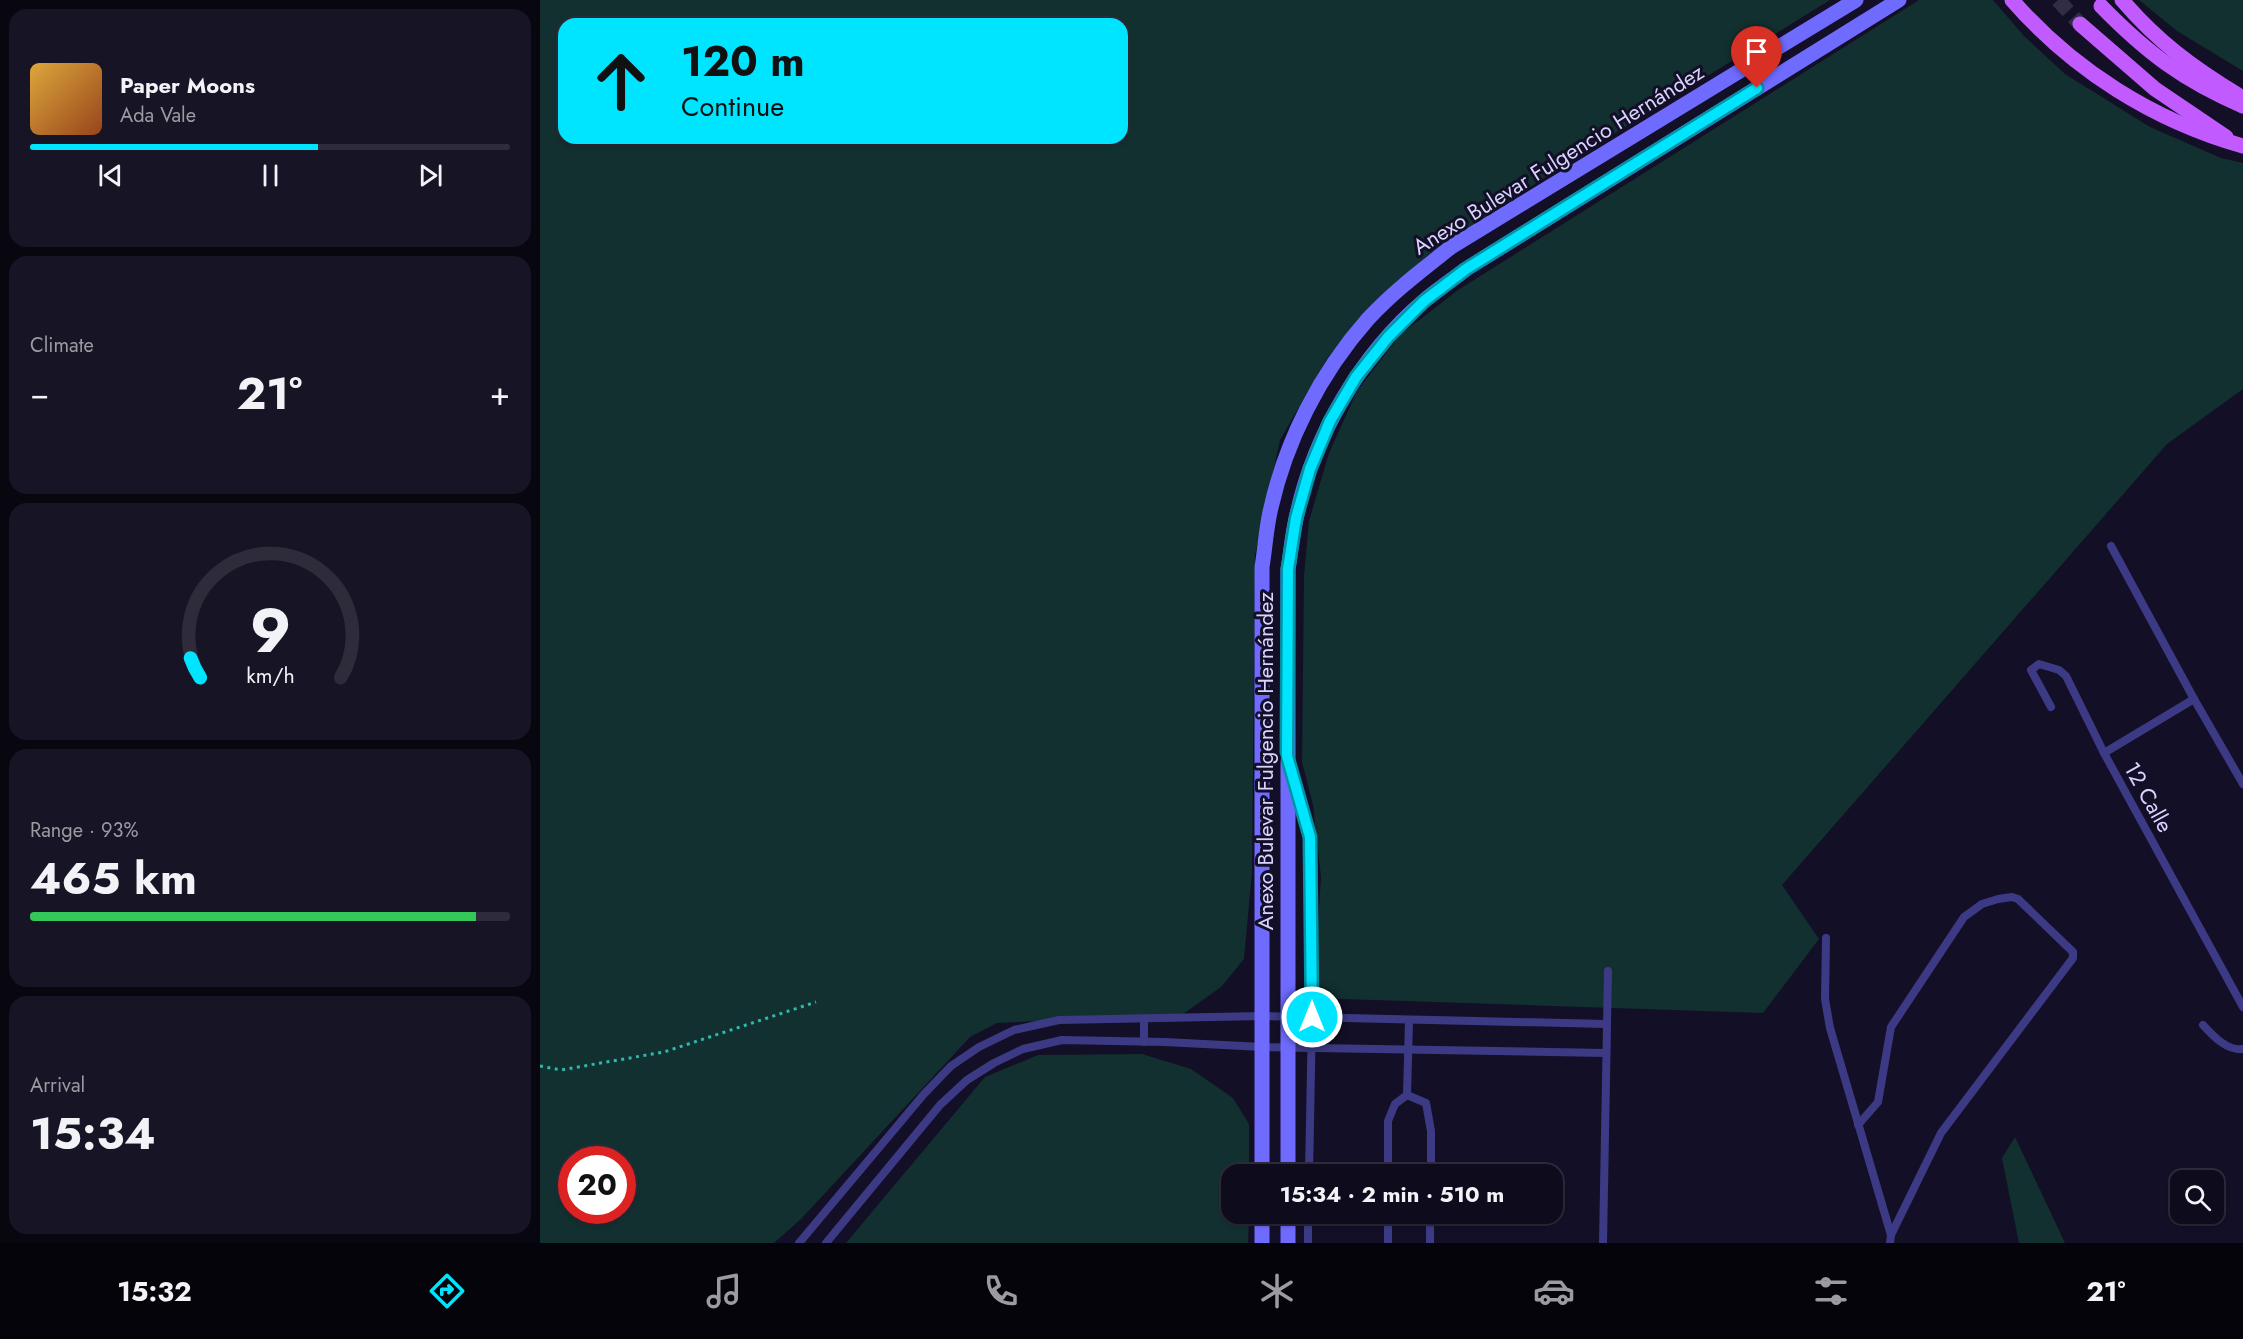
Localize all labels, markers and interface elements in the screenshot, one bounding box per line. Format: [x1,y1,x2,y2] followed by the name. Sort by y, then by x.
[1731,26,1782,88] pin
[681,31,805,92] text: 120 m
[1740,35,1773,68] icon: arrive
[582,42,660,120] icon: ahead
[1406,56,1710,262] street label: Anexo Bulevar Fulgencio Hernández
[120,69,255,101] text: Paper Moons
[681,87,784,126] text: Continue
[120,101,196,130] text: Ada Vale
[94,159,127,192] icon: previous
[254,159,287,192] icon: pause
[414,159,447,192] icon: next
[30,331,94,360] text: Climate
[237,361,302,426] text: 21°
[30,370,49,417] text: −
[490,370,510,417] text: +
[249,586,291,676] text: 9
[1249,592,1281,930] street label: Anexo Bulevar Fulgencio Hernández
[246,661,294,692] text: km/h
[2117,756,2181,838] street label: 12 Calle
[30,816,138,845] text: Range · 93%
[30,846,197,911] text: 465 km
[1280,985,1344,1049] position arrow
[30,1071,85,1100] text: Arrival
[30,1101,156,1166] text: 15:34
[558,1146,636,1224] speed limit sign: 20
[2170,1170,2224,1224] map controls
[2170,1170,2224,1224] button: search
[1280,1178,1504,1210] text: 15:34 · 2 min · 510 m
[426,1270,468,1312] icon: directions
[703,1270,745,1312] icon: music
[980,1270,1022,1312] icon: phone
[1256,1270,1298,1312] icon: climate
[1533,1270,1575,1312] icon: car
[1810,1270,1852,1312] icon: filters
[117,1272,192,1311] text: 15:32
[2086,1272,2126,1311] text: 21°

